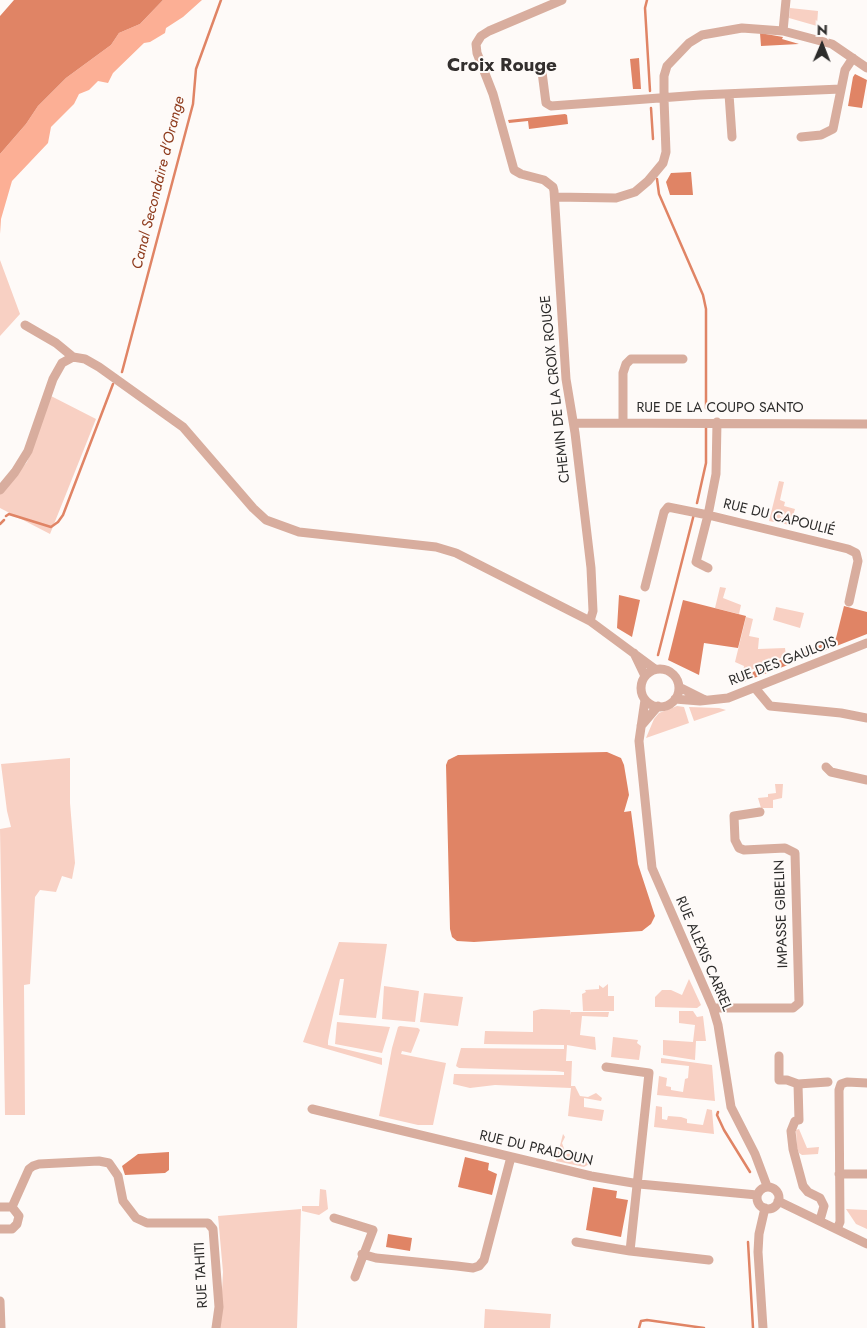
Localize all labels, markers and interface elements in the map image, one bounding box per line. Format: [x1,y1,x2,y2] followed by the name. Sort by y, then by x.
[797,20,847,70] north arrow
[817,20,828,40] text: N
[447,55,557,77] district label: Croix Rouge
[129,95,189,271] water label: Canal Secondaire d'Orange
[538,294,574,484] street label: CHEMIN DE LA CROIX ROUGE
[636,401,804,417] street label: RUE DE LA COUPO SANTO
[721,496,837,540] street label: RUE DU CAPOULIÉ
[727,634,839,690] street label: RUE DES GAULOIS
[772,860,792,968] street label: IMPASSE GIBELIN
[671,894,735,1014] street label: RUE ALEXIS CARREL
[478,1128,594,1170] street label: RUE DU PRADOUN
[192,1241,212,1309] street label: RUE TAHITI

